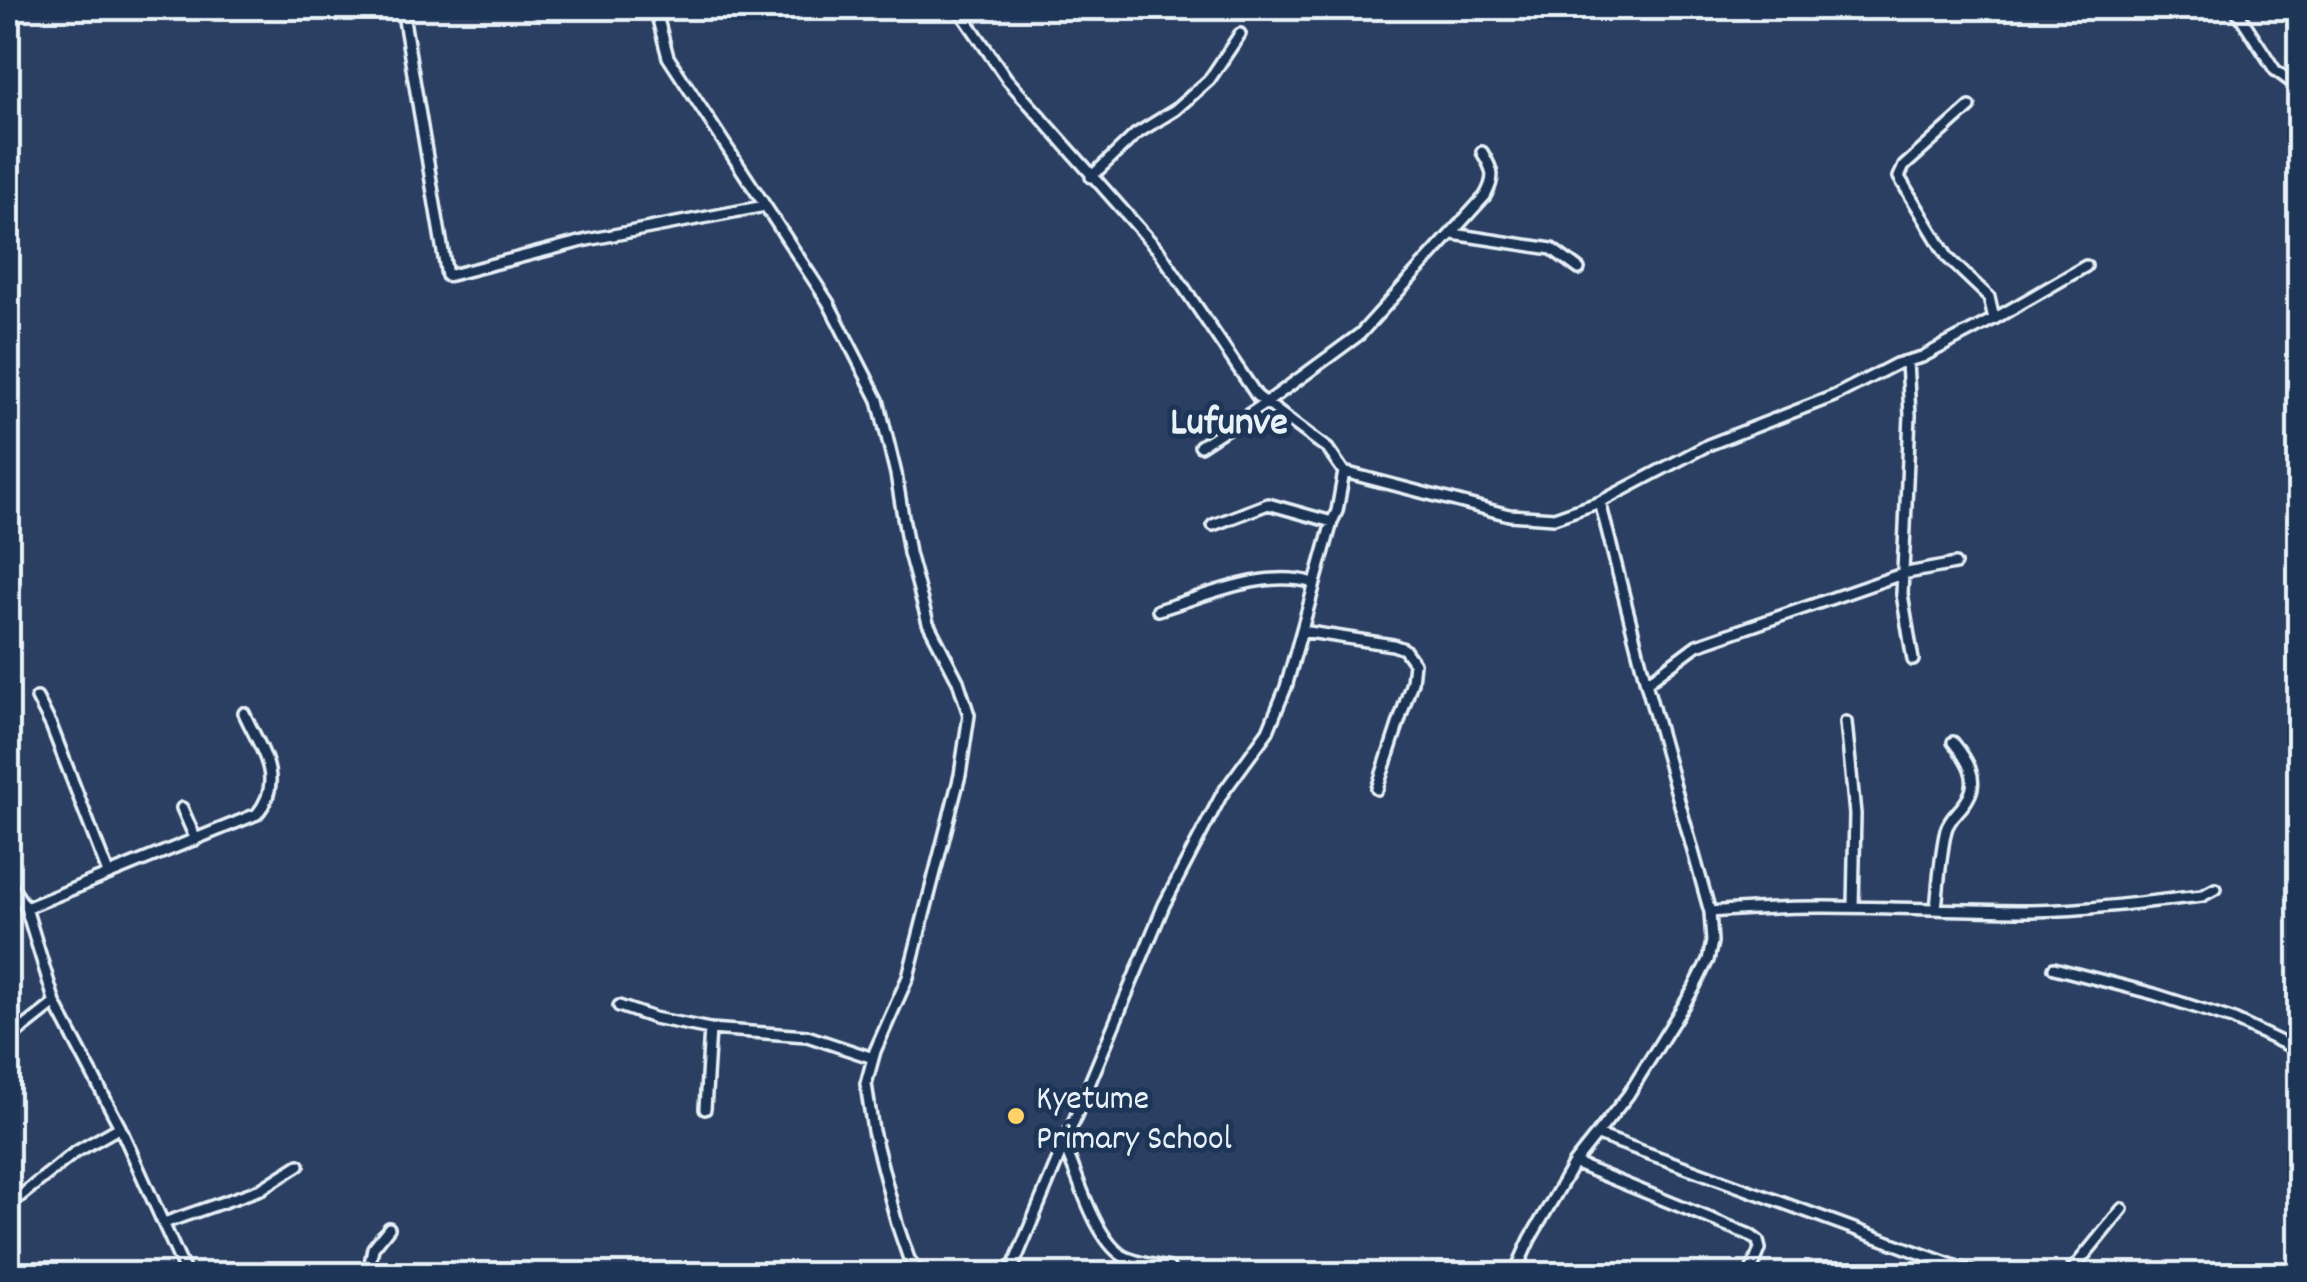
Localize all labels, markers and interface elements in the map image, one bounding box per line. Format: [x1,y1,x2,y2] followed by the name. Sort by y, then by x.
[1170,397,1288,454] district label: Lufunve
[1036,1076,1232,1166] place label: Kyetume Primary School
[1005,1105,1027,1127] marker: Kyetume Primary School

